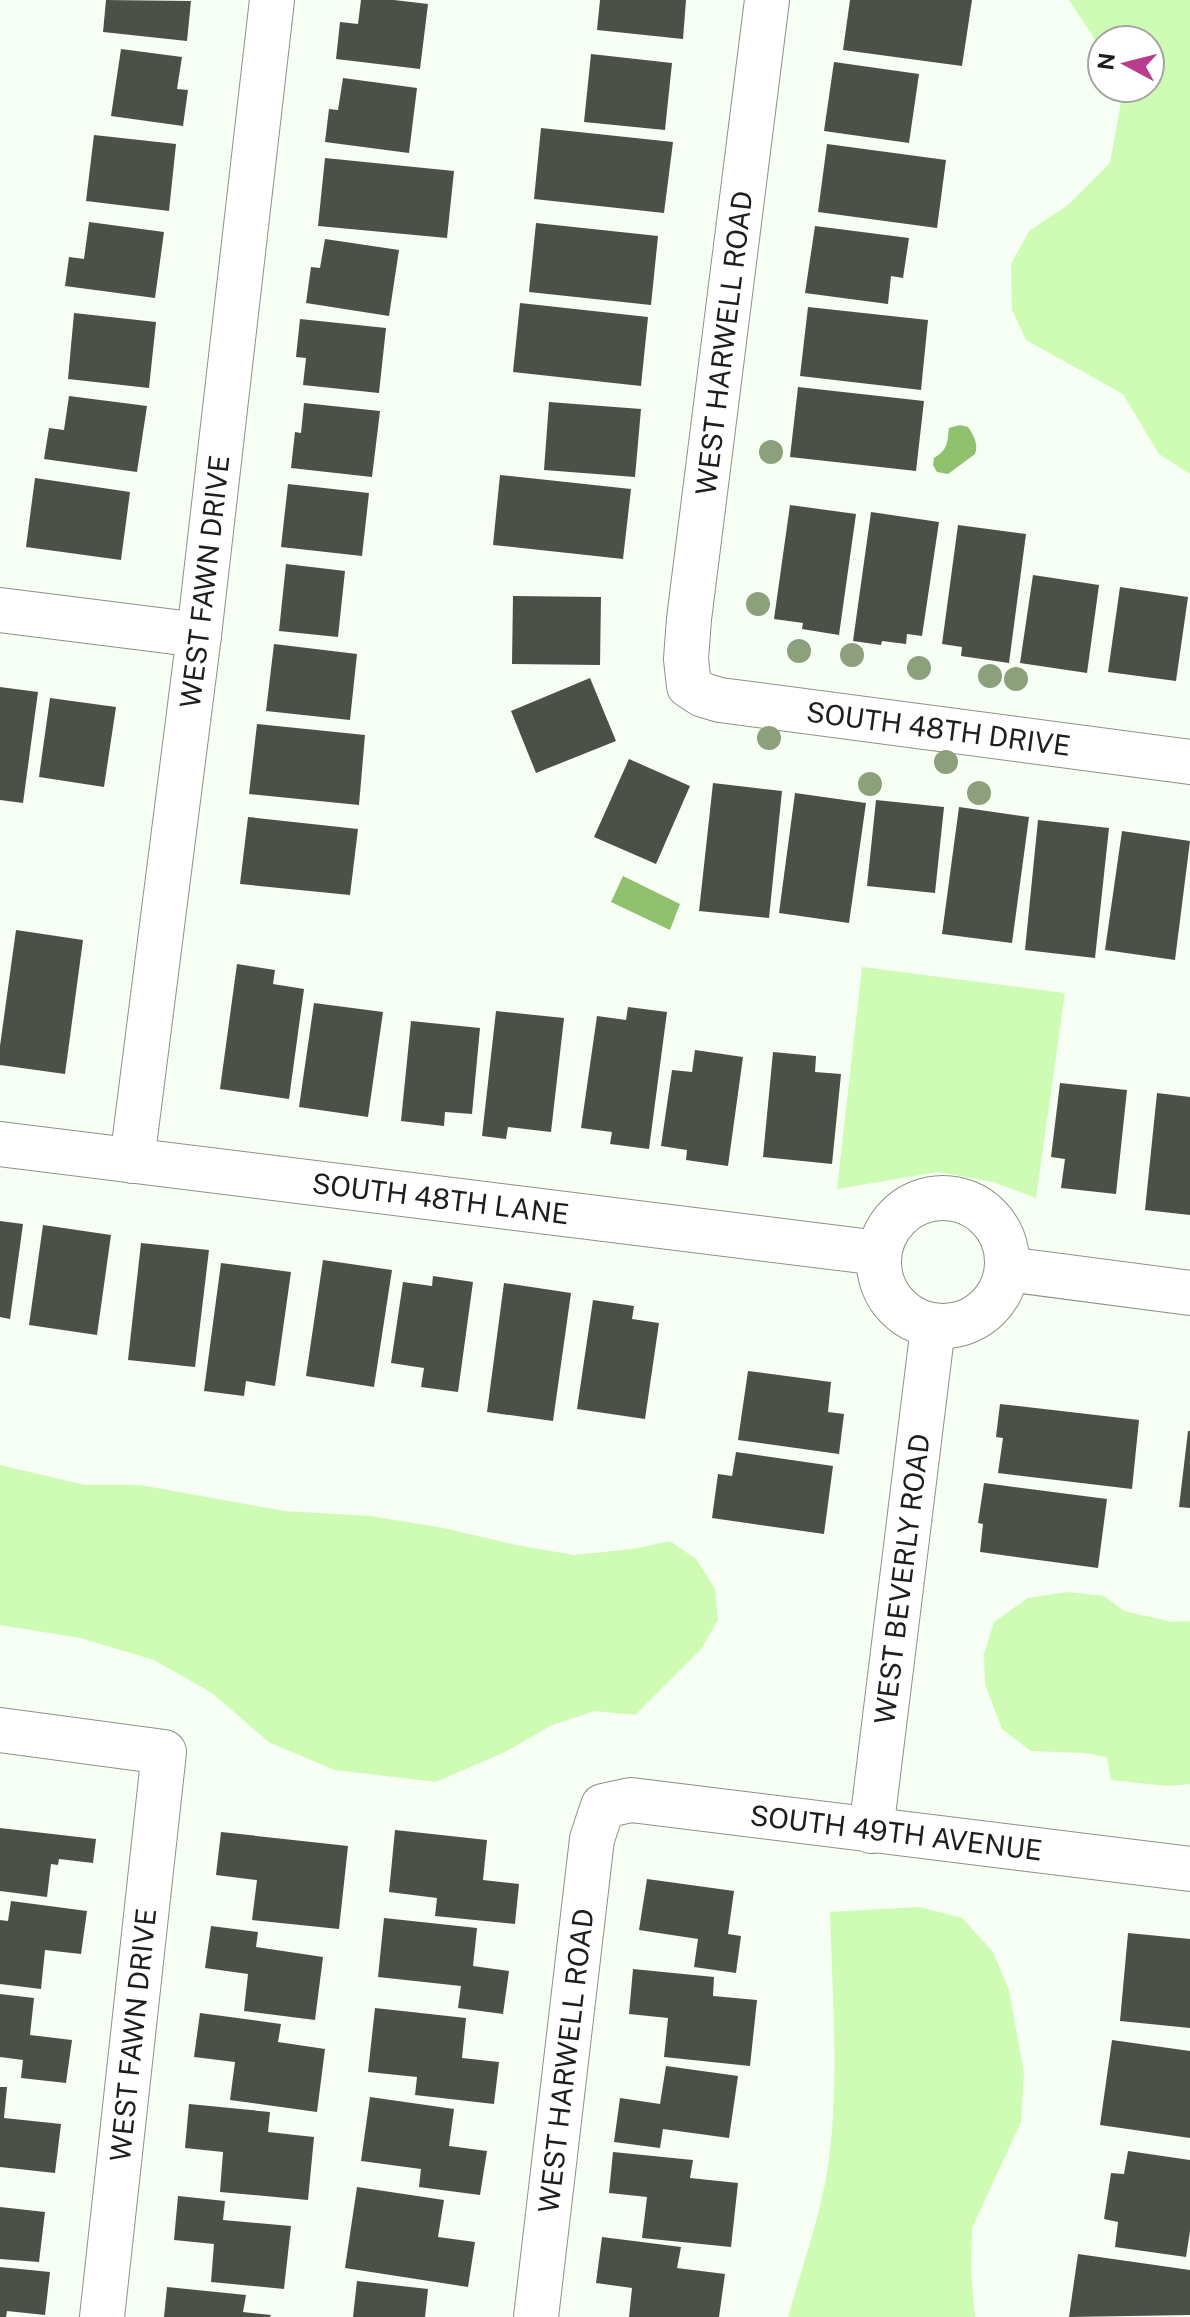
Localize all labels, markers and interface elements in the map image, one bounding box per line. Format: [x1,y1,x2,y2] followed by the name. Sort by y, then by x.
[1086,24,1166,104] north arrow
[1092,51,1120,72] text: N
[688,189,759,497] street label: WEST HARWELL ROAD
[173,453,236,710] street label: WEST FAWN DRIVE
[805,695,1073,762] street label: SOUTH 48TH DRIVE
[310,1166,571,1230] street label: SOUTH 48TH LANE
[867,1432,936,1726] street label: WEST BEVERLY ROAD
[748,1798,1044,1867] street label: SOUTH 49TH AVENUE
[103,1907,162,2163] street label: WEST FAWN DRIVE
[531,1907,600,2215] street label: WEST HARWELL ROAD

